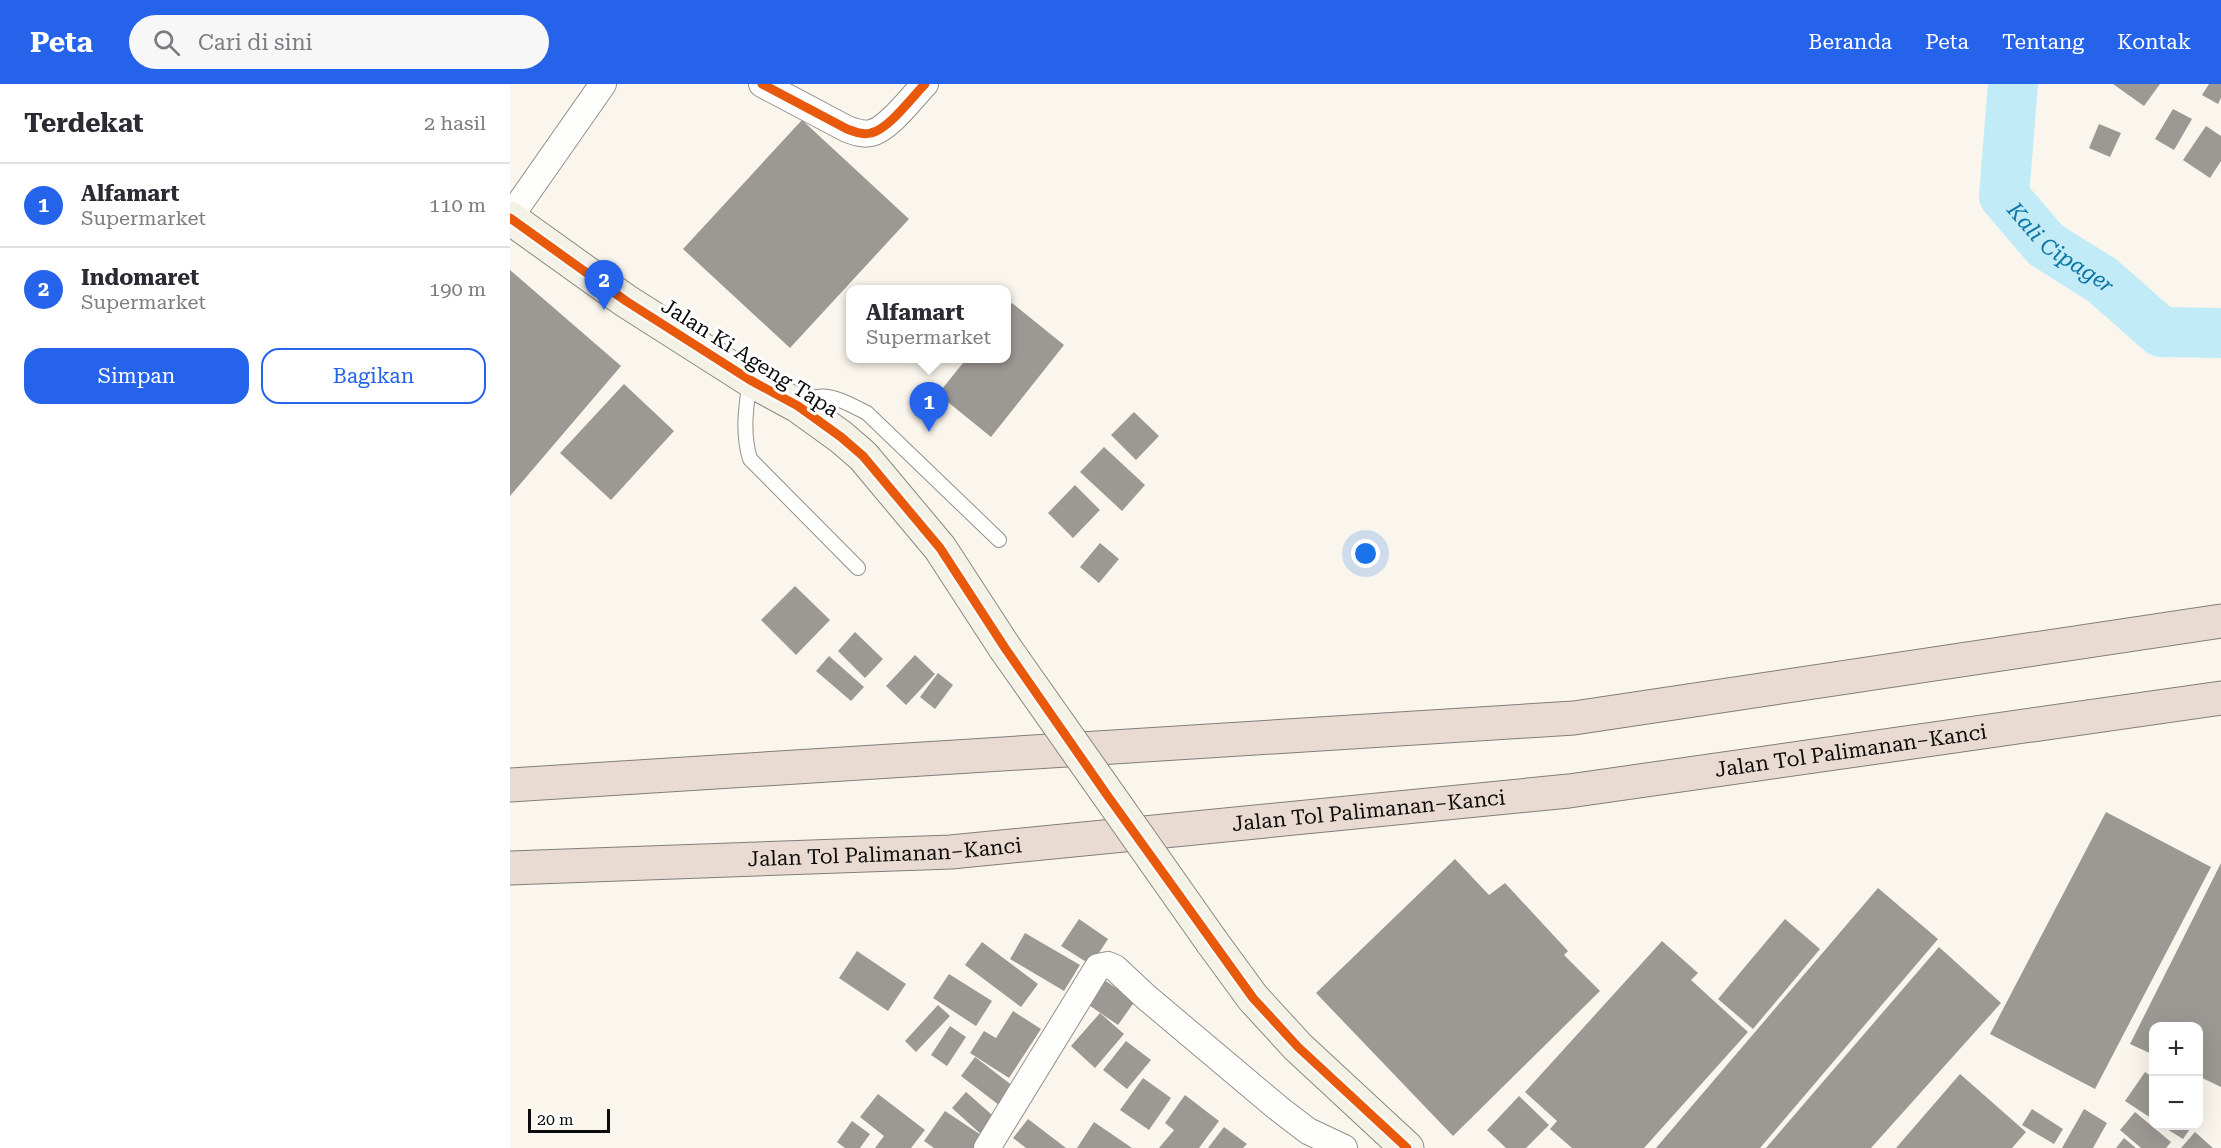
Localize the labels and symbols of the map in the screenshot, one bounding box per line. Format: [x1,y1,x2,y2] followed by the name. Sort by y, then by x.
[2002,197,2119,298] water label: Kali Cipager
[584,260,623,310] pin: 2
[657,294,844,423] street label: Jalan Ki Ageng Tapa
[910,382,948,432] pin: 1
[1351,539,1380,568] your location
[1713,719,1989,782] street label: Jalan Tol Palimanan–Kanci
[1231,785,1507,836] street label: Jalan Tol Palimanan–Kanci
[747,833,1023,871] street label: Jalan Tol Palimanan–Kanci
[528,1106,610,1134] scale bar

